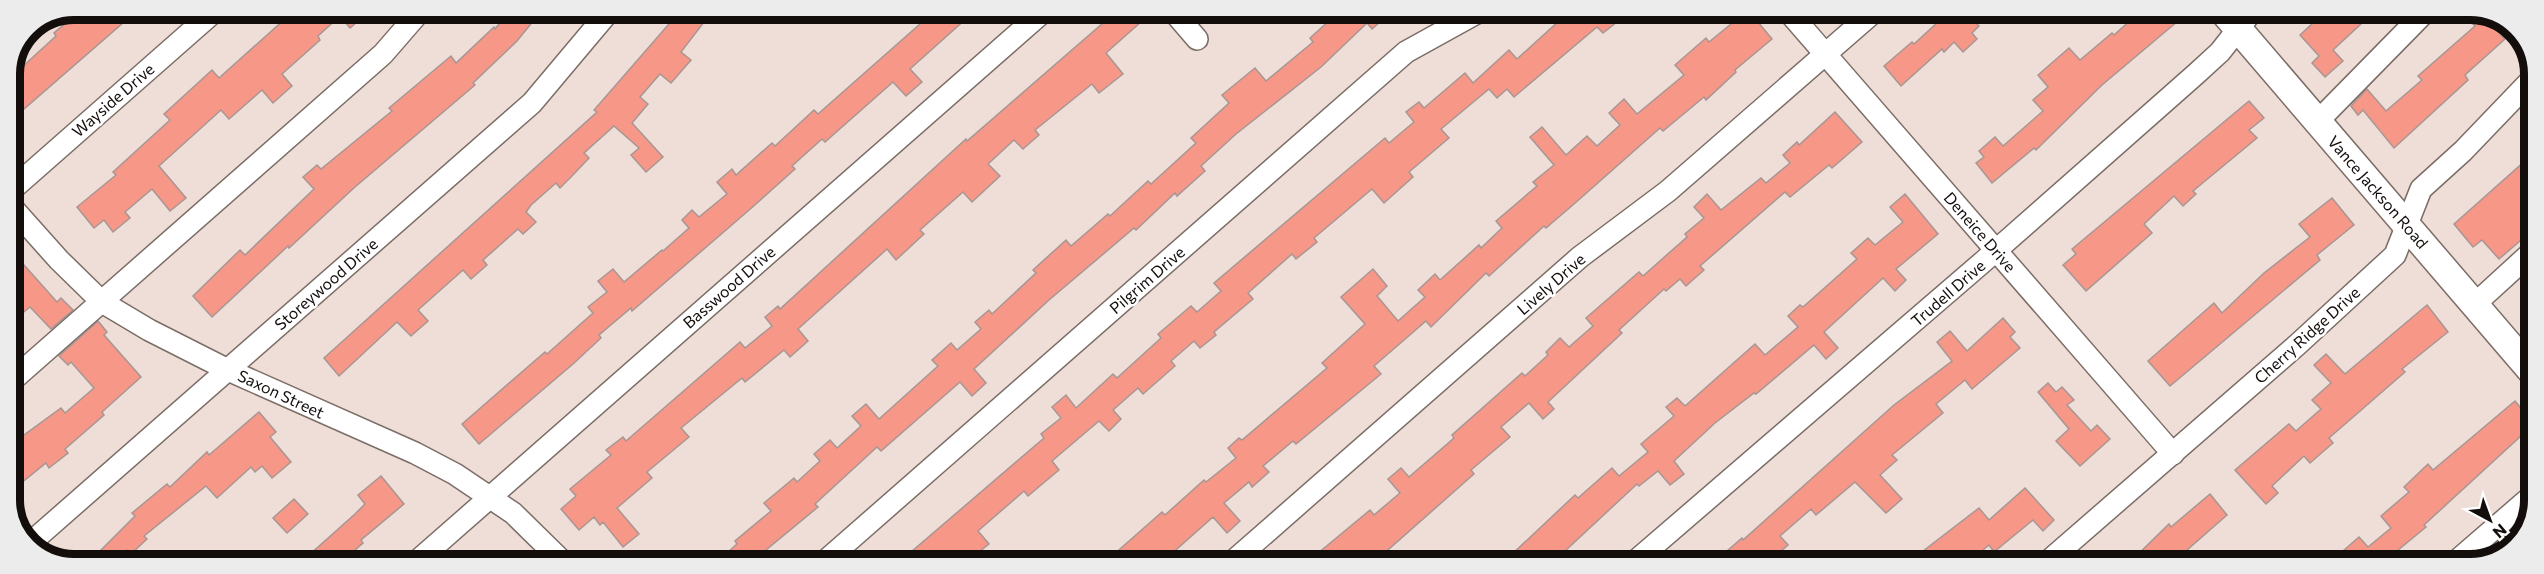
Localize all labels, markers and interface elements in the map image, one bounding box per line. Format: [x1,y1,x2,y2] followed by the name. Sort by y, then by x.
[68,59,158,140] street label: Wayside Drive
[2324,131,2433,252] street label: Vance Jackson Road
[1940,188,2020,276] street label: Deneice Drive
[270,234,381,334] street label: Storeywood Drive
[679,242,779,332] street label: Basswood Drive
[1105,242,1188,317] street label: Pilgrim Drive
[1513,249,1588,318] street label: Lively Drive
[1907,255,1989,330] street label: Trudell Drive
[2250,282,2363,387] street label: Cherry Ridge Drive
[235,365,328,422] street label: Saxon Street
[2460,490,2520,550] north arrow
[2489,521,2511,543] text: N

